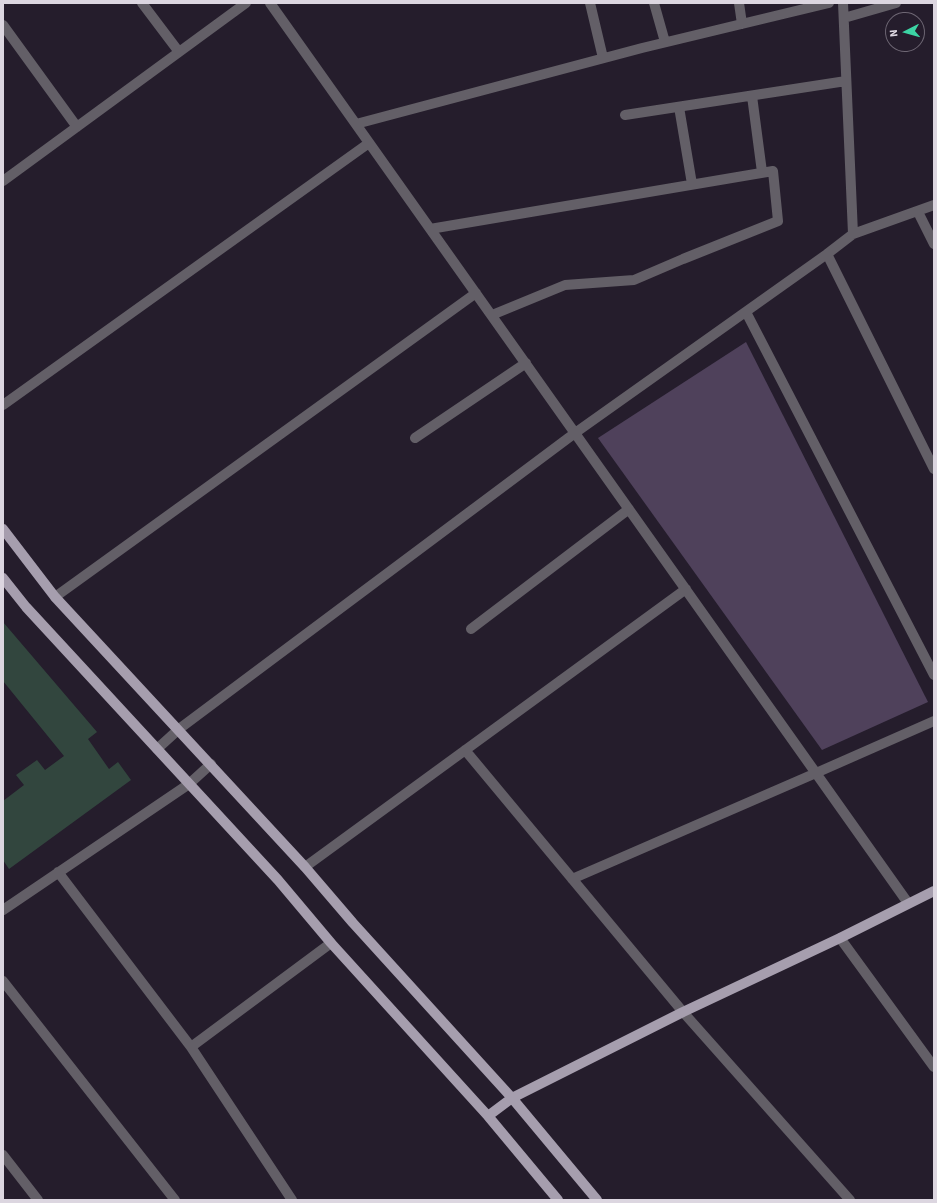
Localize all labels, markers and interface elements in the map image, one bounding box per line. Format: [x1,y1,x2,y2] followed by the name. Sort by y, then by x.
[885,12,925,52] north arrow
[886,29,901,38] text: N

